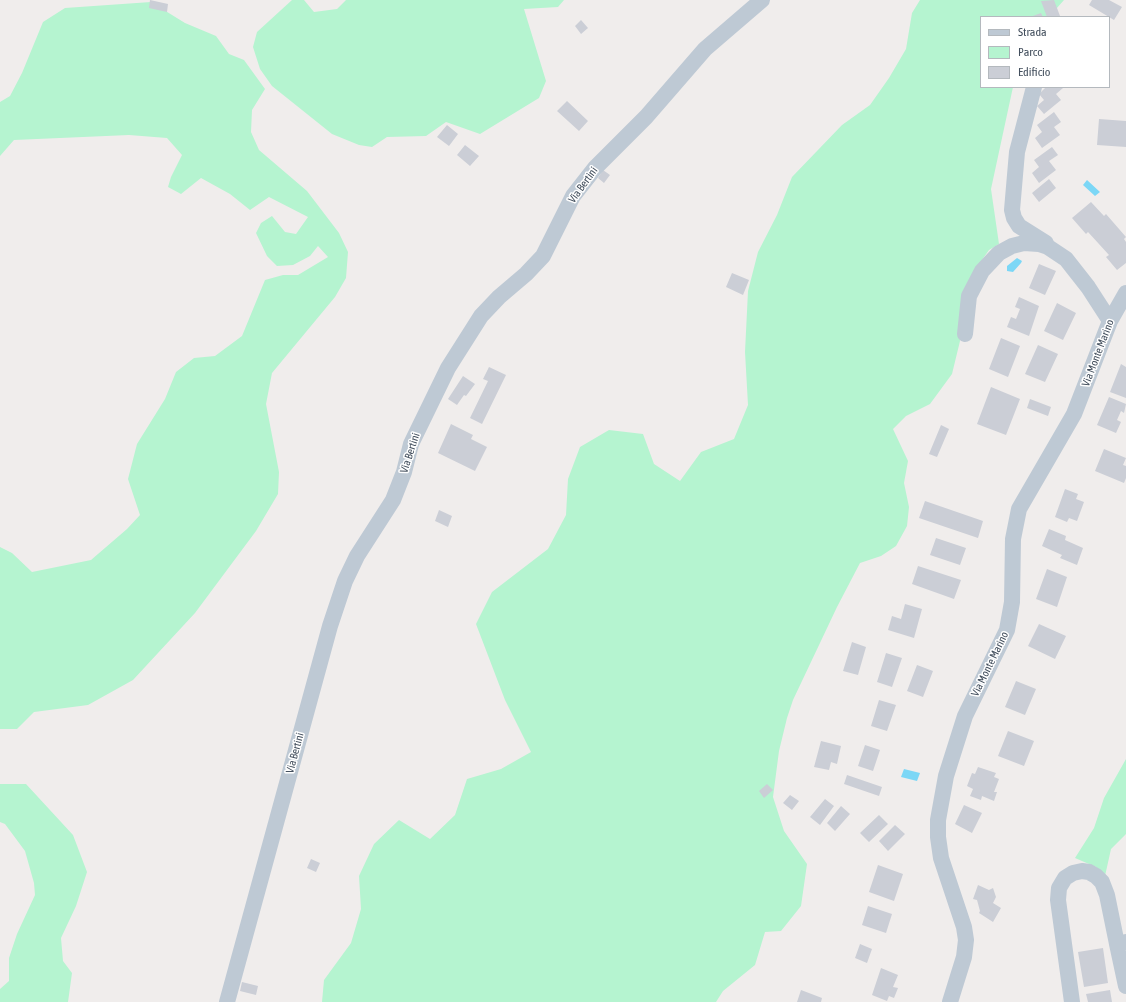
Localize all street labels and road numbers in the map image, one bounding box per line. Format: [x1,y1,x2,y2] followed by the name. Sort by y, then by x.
[565,164,601,206] street label: Via Bertini
[1079,318,1117,388] street label: Via Monte Marino
[397,431,423,475] street label: Via Bertini
[969,629,1011,699] street label: Via Monte Marino
[283,731,307,775] street label: Via Bertini

